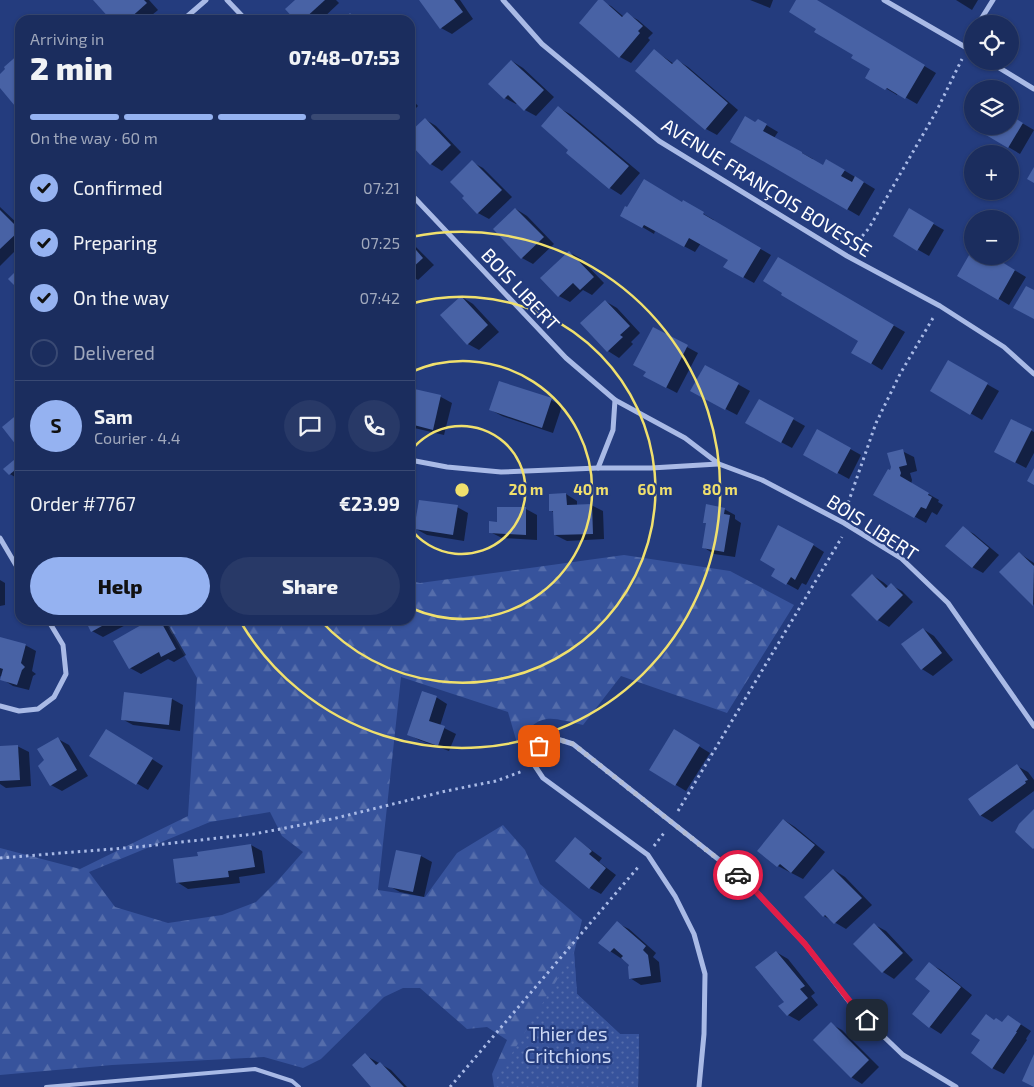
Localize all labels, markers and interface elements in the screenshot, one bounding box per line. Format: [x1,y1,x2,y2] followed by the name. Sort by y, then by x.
[964,15,1019,265] map controls
[964,15,1019,70] button: locate
[30,29,104,48] text: Arriving in
[289,46,400,69] text: 07:48–07:53
[30,48,113,86] text: 2 min
[964,80,1019,135] button: layers
[657,113,876,262] street label: AVENUE FRANÇOIS BOVESSE
[30,128,158,147] text: On the way · 60 m
[964,145,1019,200] button: +
[30,174,58,202] icon: check
[73,176,163,199] text: Confirmed
[363,178,400,197] text: 07:21
[964,210,1019,265] button: −
[30,229,58,257] icon: check
[73,231,157,254] text: Preparing
[361,233,400,252] text: 07:25
[477,243,565,335] street label: BOIS LIBERT
[30,284,58,312] icon: check
[73,286,169,309] text: On the way
[360,288,400,307] text: 07:42
[73,341,155,364] text: Delivered
[284,400,336,452] button: chat
[348,400,400,452] button: phone
[94,405,133,428] text: Sam
[50,414,62,437] text: S
[94,428,181,447] text: Courier · 4.4
[509,480,543,498] text: 20 m
[573,480,609,498] text: 40 m
[638,480,672,498] text: 60 m
[702,480,738,498] text: 80 m
[453,481,471,499] centre of rings
[823,489,923,565] street label: BOIS LIBERT
[30,492,136,515] text: Order #7767
[339,492,400,515] text: €23.99
[30,557,210,615] button: Help
[220,557,400,615] button: Share
[518,725,560,767] pin
[525,732,553,760] icon: bag
[713,850,763,900] courier
[724,861,752,889] icon: car
[846,999,888,1041] pin
[853,1006,881,1034] icon: home
[525,1022,611,1067] park label: Thier des Critchions

